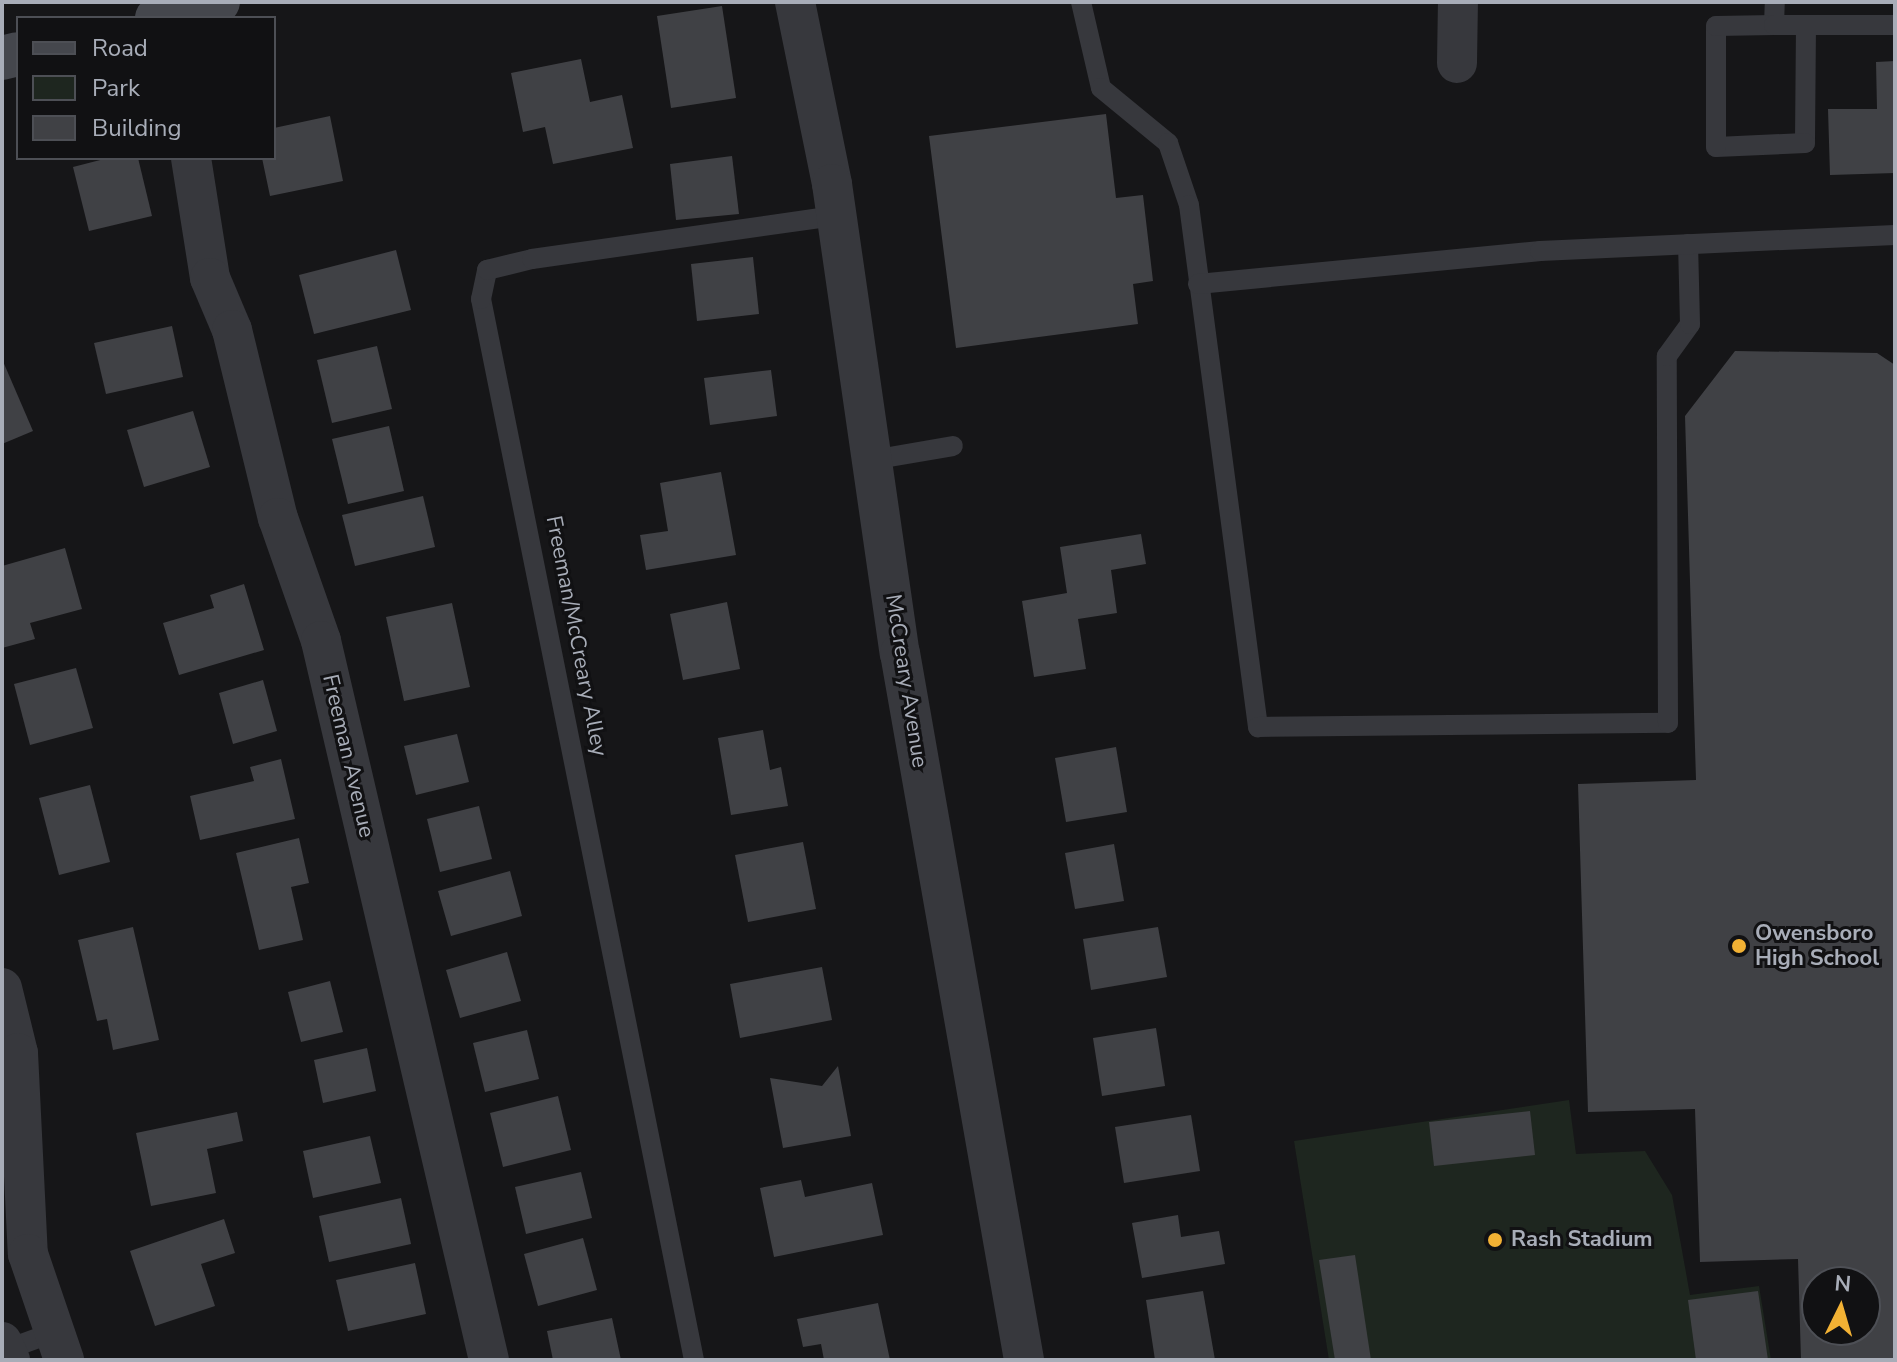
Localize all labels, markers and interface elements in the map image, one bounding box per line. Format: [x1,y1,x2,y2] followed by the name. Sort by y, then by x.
[16,16,276,160] legend
[92,32,148,64] text: Road
[92,72,140,104] text: Park
[92,112,182,144] text: Building
[540,514,612,758] street label: Freeman/McCreary Alley
[879,592,933,770] street label: McCreary Avenue
[316,672,380,840] street label: Freeman Avenue
[1755,920,1879,972] place label: Owensboro High School
[1730,937,1748,955] marker: Owensboro High School
[1511,1227,1653,1253] place label: Rash Stadium
[1486,1231,1504,1249] marker: Rash Stadium
[1801,1266,1881,1346] north arrow
[1833,1268,1852,1300] text: N

